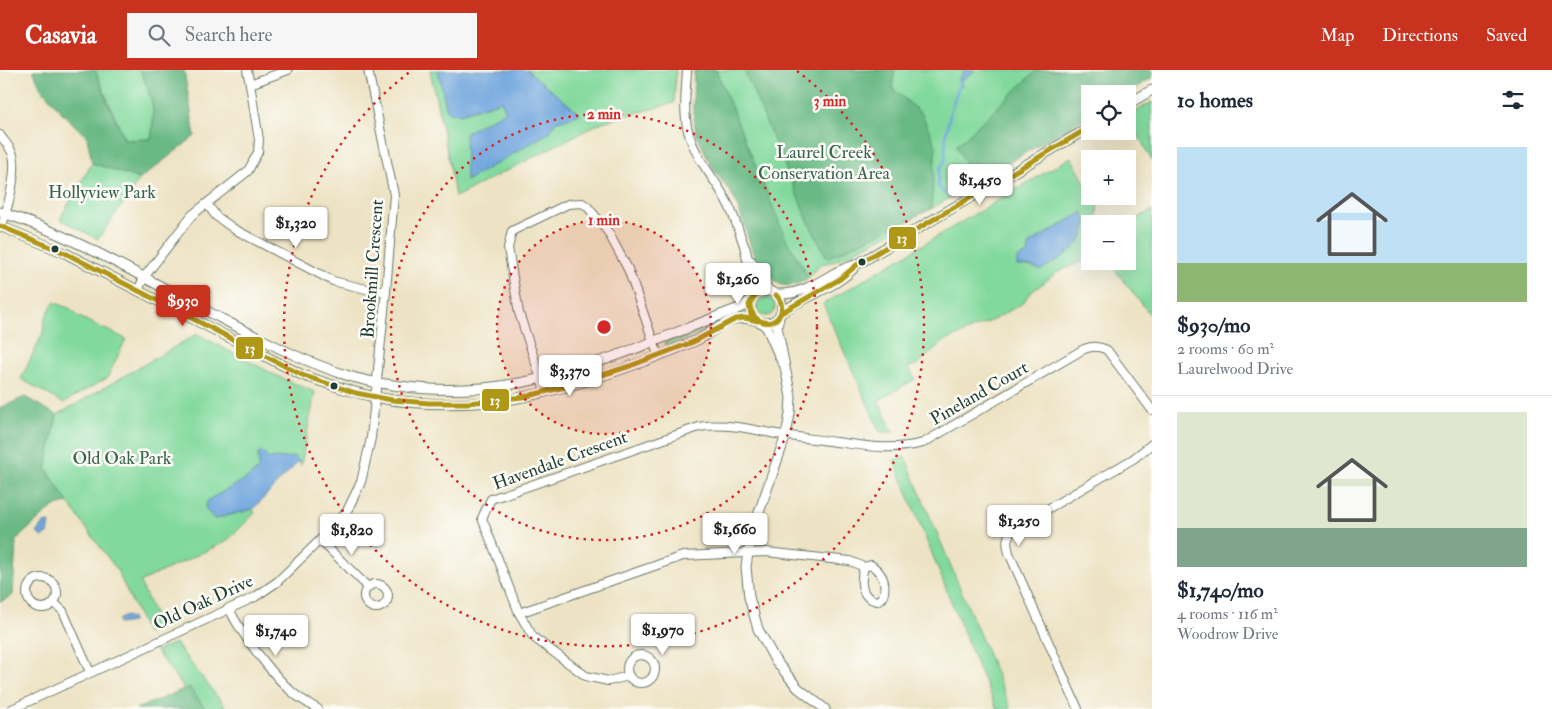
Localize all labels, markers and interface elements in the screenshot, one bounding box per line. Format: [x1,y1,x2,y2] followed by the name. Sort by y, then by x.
[127,13,477,58] search box
[25,20,97,51] text: Casavia
[145,21,173,49] icon: search
[185,23,273,47] text: Search here
[1321,24,1354,47] text: Map
[1382,24,1458,47] text: Directions
[1486,24,1527,47] text: Saved
[1081,85,1136,270] map controls
[1081,85,1136,140] button: locate
[1499,86,1527,114] icon: filters
[1177,87,1253,114] text: 10 homes
[814,92,846,111] text: 3 min
[587,105,621,124] text: 2 min
[758,141,891,185] park label: Laurel Creek Conservation Area
[1081,150,1136,205] button: +
[939,164,1021,206] pin: $1,450
[959,170,1001,190] text: $1,450
[1307,179,1397,269] icon: home
[48,181,156,204] park label: Hollyview Park
[356,199,389,339] street label: Brookmill Crescent
[255,206,337,249] pin: $1,320
[588,211,620,230] text: 1 min
[275,213,317,233] text: $1,320
[1081,215,1136,270] button: −
[888,226,917,250] line badge: 13
[897,230,907,247] text: 13
[50,244,60,254] unlabelled marker
[857,257,867,267] unlabelled marker
[697,262,779,305] pin: $1,260
[717,269,759,289] text: $1,260
[153,284,213,327] pin: $930
[167,291,199,311] text: $930
[1177,312,1250,339] text: $930/mo
[595,318,613,336] centre of rings
[235,336,264,360] line badge: 13
[1177,339,1274,359] text: 2 rooms · 60 m²
[245,340,255,357] text: 13
[529,354,611,397] pin: $3,370
[926,356,1033,431] street label: Pineland Court
[1177,359,1293,379] text: Laurelwood Drive
[550,361,590,381] text: $3,370
[329,381,339,391] unlabelled marker
[481,388,510,412] line badge: 13
[490,392,500,409] text: 13
[490,425,631,495] street label: Havendale Crescent
[1307,445,1397,535] icon: home
[73,447,172,470] park label: Old Oak Park
[978,504,1060,547] pin: $1,250
[998,511,1040,531] text: $1,250
[694,512,776,555] pin: $1,660
[311,514,393,556] pin: $1,820
[714,519,756,539] text: $1,660
[331,520,373,540] text: $1,820
[150,569,257,636] street label: Old Oak Drive
[1177,577,1264,604] text: $1,740/mo
[1177,604,1278,624] text: 4 rooms · 116 m²
[235,614,317,657] pin: $1,740
[622,614,704,656] pin: $1,970
[642,620,684,640] text: $1,970
[255,621,297,641] text: $1,740
[1177,624,1279,644] text: Woodrow Drive

